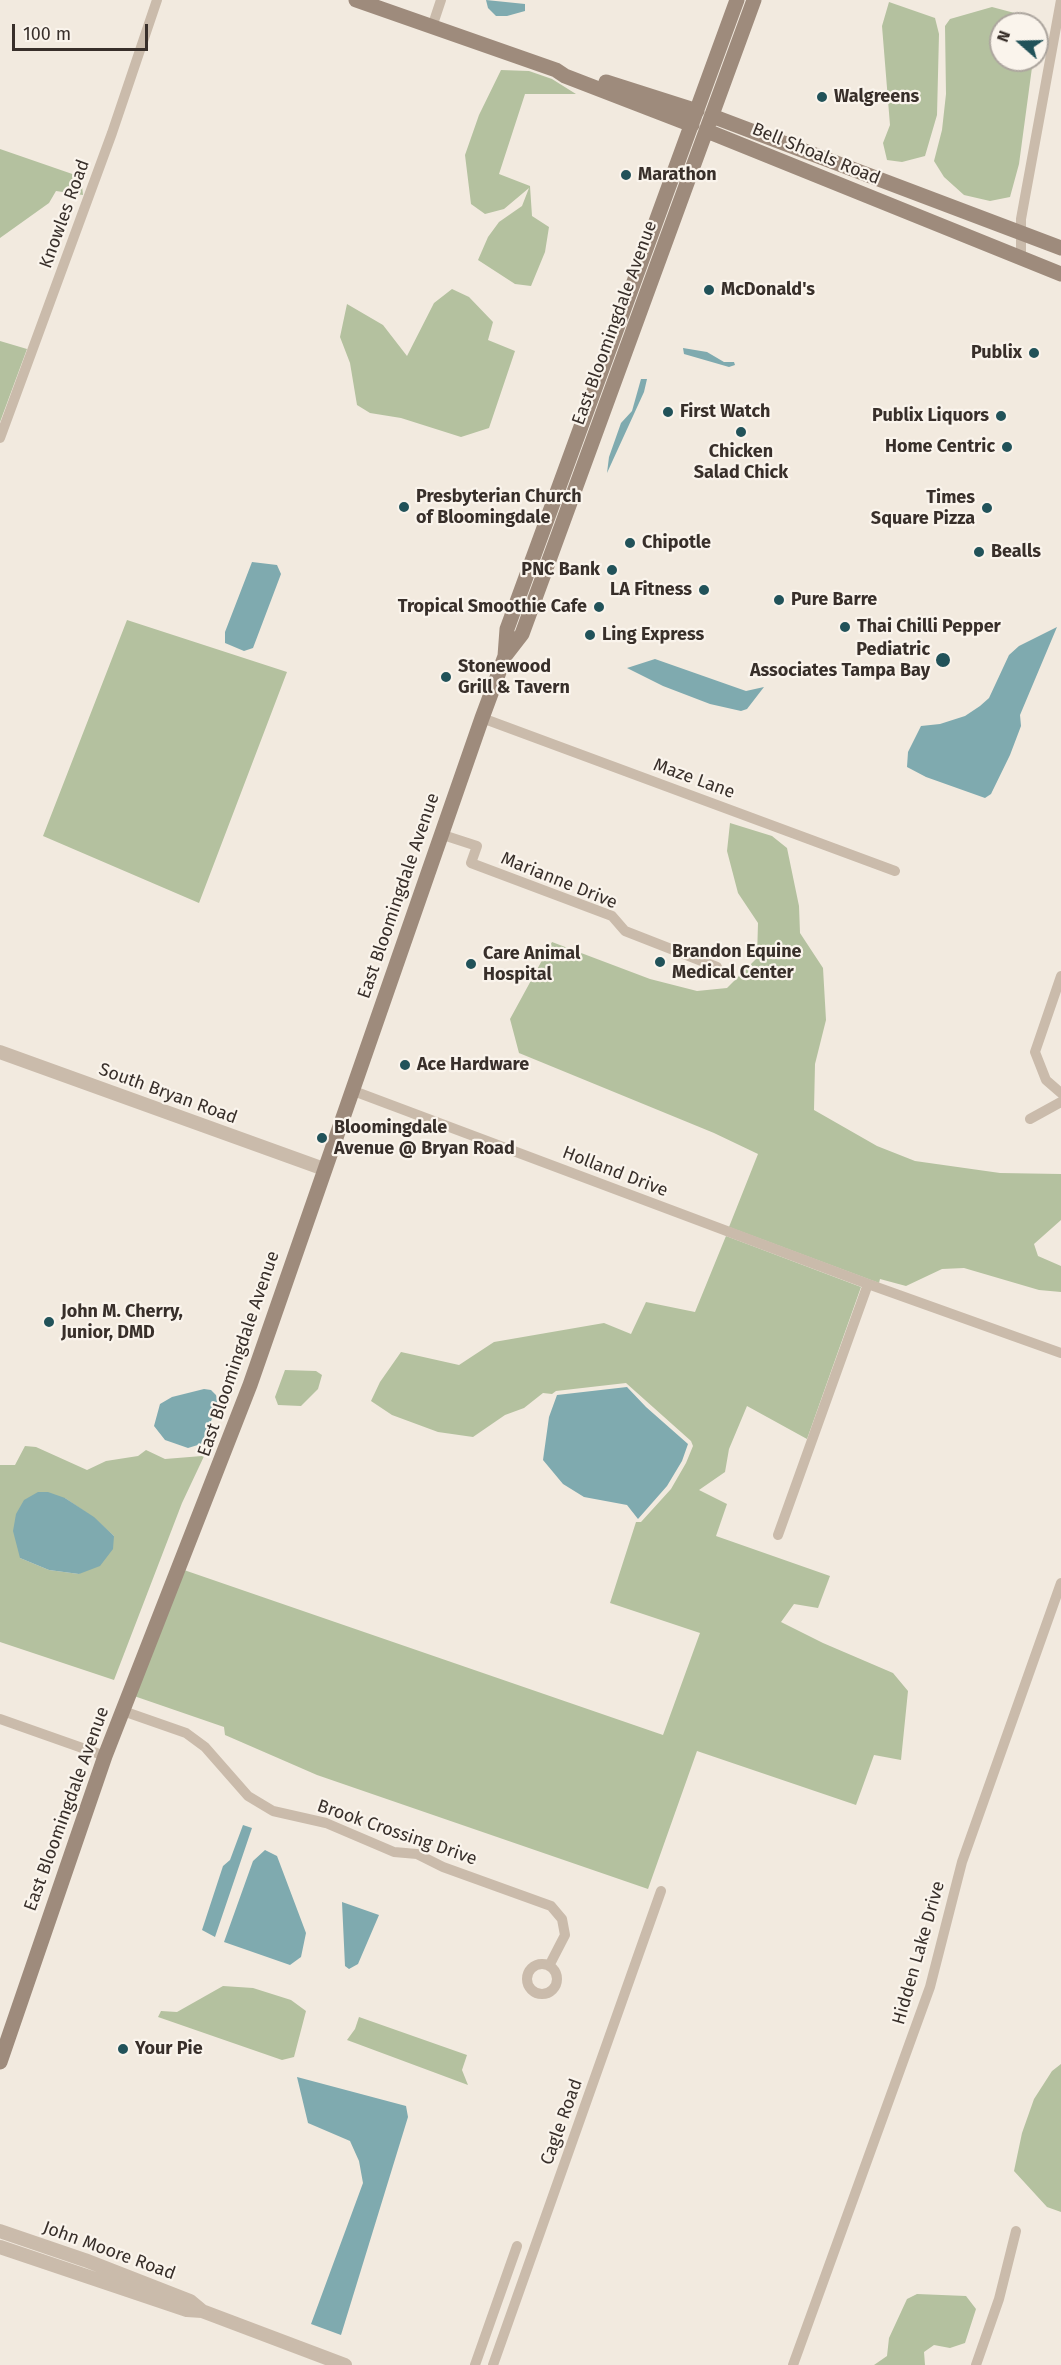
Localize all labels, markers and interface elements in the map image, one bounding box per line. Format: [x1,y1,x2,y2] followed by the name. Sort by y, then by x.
[15,12,152,50] scale bar
[989,12,1049,72] north arrow
[23,23,71,45] text: 100 m
[993,28,1014,45] text: N
[834,86,919,108] place label: Walgreens
[815,90,829,104] marker: Walgreens
[749,118,883,190] street label: Bell Shoals Road
[35,157,95,271] street label: Knowles Road
[638,164,717,186] place label: Marathon
[619,168,633,182] marker: Marathon
[568,218,662,428] street label: East Bloomingdale Avenue
[721,279,815,301] place label: McDonald's
[702,283,716,297] marker: McDonald's
[971,342,1022,364] place label: Publix
[1027,346,1041,360] marker: Publix
[680,401,770,423] place label: First Watch
[661,405,675,419] marker: First Watch
[872,405,989,427] place label: Publix Liquors
[994,409,1008,423] marker: Publix Liquors
[734,425,748,439] marker: Chicken Salad Chick
[885,436,995,458] place label: Home Centric
[1000,440,1014,454] marker: Home Centric
[694,441,788,484] place label: Chicken Salad Chick
[416,486,582,528] place label: Presbyterian Church of Bloomingdale
[871,487,975,530] place label: Times Square Pizza
[397,500,411,514] marker: Presbyterian Church of Bloomingdale
[980,501,994,515] marker: Times Square Pizza
[642,532,711,554] place label: Chipotle
[623,536,637,550] marker: Chipotle
[991,541,1041,563] place label: Bealls
[972,545,986,559] marker: Bealls
[521,559,600,581] place label: PNC Bank
[605,563,619,577] marker: PNC Bank
[610,579,692,601] place label: LA Fitness
[697,583,711,597] marker: LA Fitness
[791,589,877,611] place label: Pure Barre
[772,593,786,607] marker: Pure Barre
[398,596,587,618] place label: Tropical Smoothie Cafe
[592,600,606,614] marker: Tropical Smoothie Cafe
[857,616,1001,638] place label: Thai Chilli Pepper
[838,620,852,634] marker: Thai Chilli Pepper
[602,624,704,646] place label: Ling Express
[583,628,597,642] marker: Ling Express
[750,639,930,682] place label: Pediatric Associates Tampa Bay
[934,651,952,669] marker: Pediatric Associates Tampa Bay
[458,656,570,698] place label: Stonewood Grill & Tavern
[439,670,453,684] marker: Stonewood Grill & Tavern
[650,754,738,804] street label: Maze Lane
[354,790,444,1002] street label: East Bloomingdale Avenue
[498,848,620,914] street label: Marianne Drive
[672,941,802,984] place label: Brandon Equine Medical Center
[483,943,580,986] place label: Care Animal Hospital
[653,955,667,969] marker: Brandon Equine Medical Center
[464,957,478,971] marker: Care Animal Hospital
[417,1054,529,1076] place label: Ace Hardware
[398,1058,412,1072] marker: Ace Hardware
[96,1059,240,1129] street label: South Bryan Road
[334,1117,515,1160] place label: Bloomingdale Avenue @ Bryan Road
[315,1131,329,1145] marker: Bloomingdale Avenue @ Bryan Road
[559,1142,671,1202] street label: Holland Drive
[194,1248,284,1460] street label: East Bloomingdale Avenue
[61,1301,183,1344] place label: John M. Cherry, Junior, DMD
[42,1315,56,1329] marker: John M. Cherry, Junior, DMD
[20,1704,114,1914] street label: East Bloomingdale Avenue
[314,1795,480,1871] street label: Brook Crossing Drive
[888,1879,950,2027] street label: Hidden Lake Drive
[135,2038,203,2060] place label: Your Pie
[116,2042,130,2056] marker: Your Pie
[536,2076,588,2168] street label: Cagle Road
[40,2217,178,2285] street label: John Moore Road

